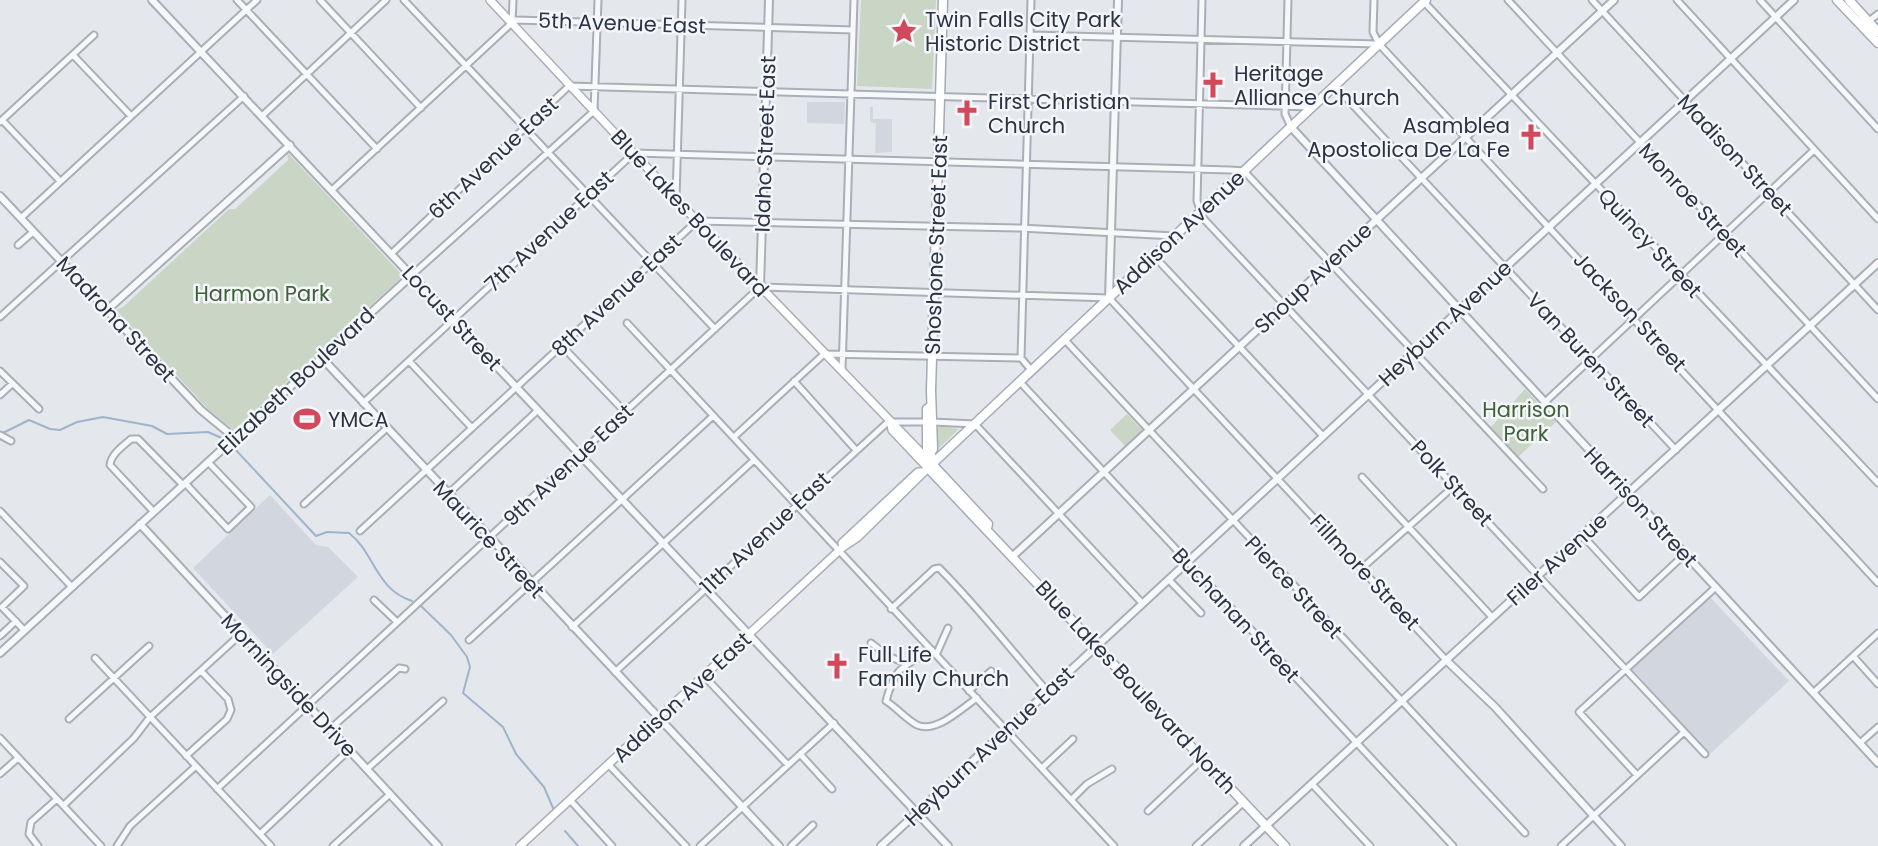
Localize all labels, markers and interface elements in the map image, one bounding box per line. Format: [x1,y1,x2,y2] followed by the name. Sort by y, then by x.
[925,5,1121,58] place label: Twin Falls City Park Historic District
[538,6,706,40] street label: 5th Avenue East
[889,16,919,46] place icon: Twin Falls City Park Historic District
[747,55,783,233] street label: Idaho Street East
[1234,59,1400,112] place label: Heritage Alliance Church
[1198,70,1228,100] church icon: Heritage Alliance Church
[988,87,1130,140] place label: First Christian Church
[1671,88,1799,222] street label: Madison Street
[422,90,564,226] street label: 6th Avenue East
[952,98,982,128] church icon: First Christian Church
[1307,111,1510,164] place label: Asamblea Apostolica De La Fe
[1516,122,1546,152] church icon: Asamblea Apostolica De La Fe
[604,123,776,303] street label: Blue Lakes Boulevard
[918,135,954,355] street label: Shoshone Street East
[1632,137,1754,263] street label: Monroe Street
[1107,163,1251,301] street label: Addison Avenue
[478,164,620,298] street label: 7th Avenue East
[1592,182,1708,304] street label: Quincy Street
[1248,216,1378,340] street label: Shoup Avenue
[545,227,687,363] street label: 8th Avenue East
[1567,246,1693,378] street label: Jackson Street
[50,250,182,388] street label: Madrona Street
[1372,253,1518,393] street label: Heyburn Avenue
[396,259,508,377] street label: Locust Street
[194,279,330,308] park label: Harmon Park
[1521,286,1661,434] street label: Van Buren Street
[211,301,381,461] street label: Elizabeth Boulevard
[1482,395,1570,448] park label: Harrison Park
[497,397,639,533] street label: 9th Avenue East
[292,404,322,434] sports icon: YMCA
[328,405,389,434] place label: YMCA
[1404,433,1500,533] street label: Polk Street
[1578,441,1704,573] street label: Harrison Street
[694,465,836,601] street label: 11th Avenue East
[427,474,551,604] street label: Maurice Street
[1500,506,1614,612] street label: Filer Avenue
[1304,508,1426,636] street label: Fillmore Street
[1239,529,1349,645] street label: Pierce Street
[1166,541,1306,689] street label: Buchanan Street
[1029,574,1243,800] street label: Blue Lakes Boulevard North
[215,607,363,763] street label: Morningside Drive
[607,625,757,769] street label: Addison Ave East
[858,640,1009,693] place label: Full Life Family Church
[822,651,852,681] church icon: Full Life Family Church
[898,660,1080,832] street label: Heyburn Avenue East

